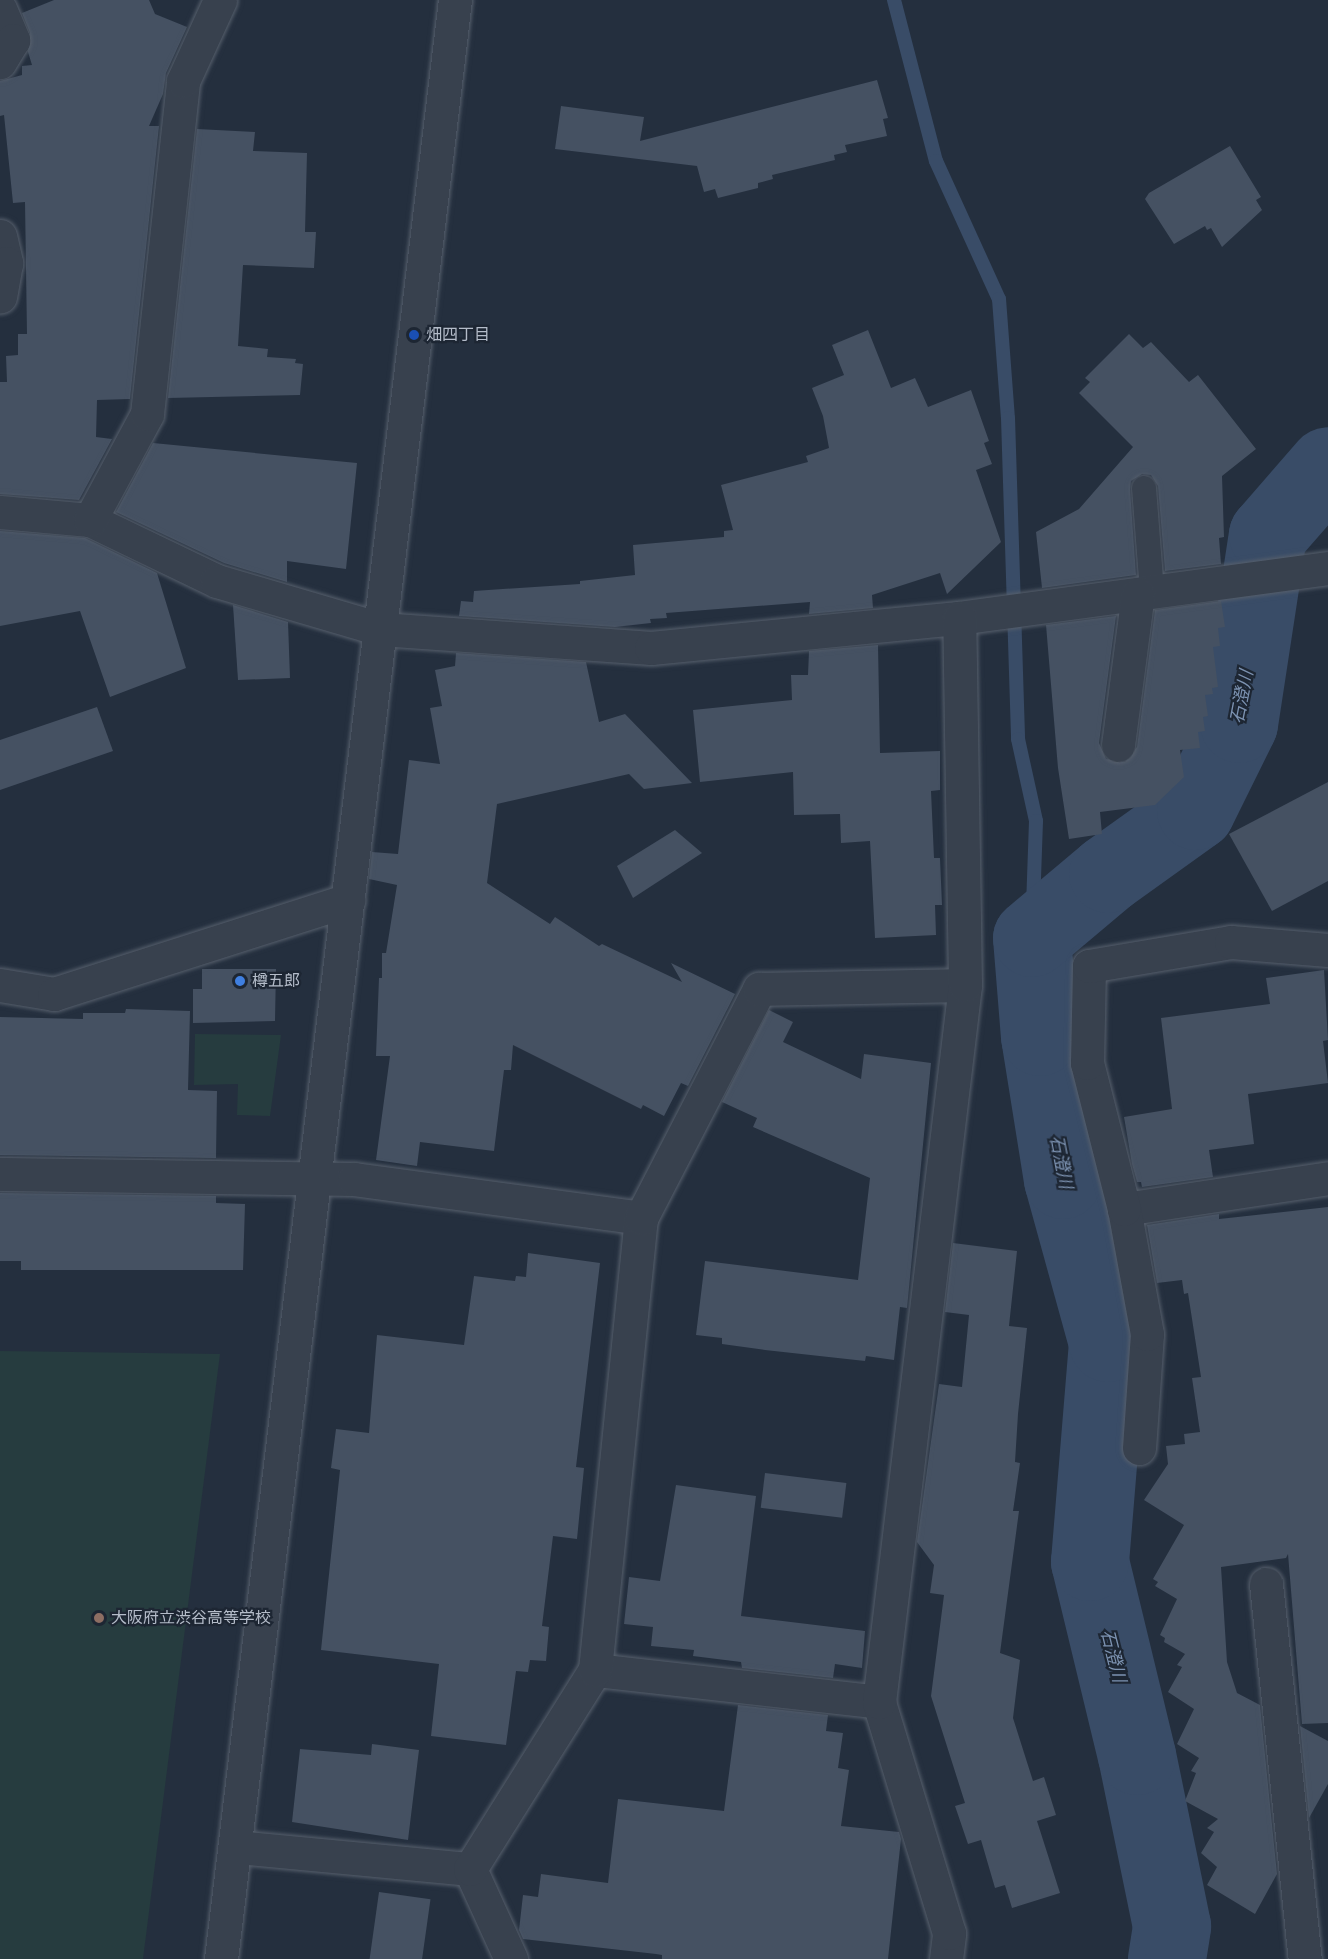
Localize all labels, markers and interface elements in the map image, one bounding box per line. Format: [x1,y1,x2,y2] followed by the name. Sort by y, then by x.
[426,325,490,345] place label: 畑四丁目
[407,328,421,342] marker: 畑四丁目
[1226,668,1258,726] water label: 石澄川
[252,971,300,991] place label: 樽五郎
[233,974,247,988] marker: 樽五郎
[1045,1133,1077,1191] water label: 石澄川
[111,1608,271,1628] place label: 大阪府立渋谷高等学校
[92,1611,106,1625] marker: 大阪府立渋谷高等学校
[1096,1627,1130,1685] water label: 石澄川

